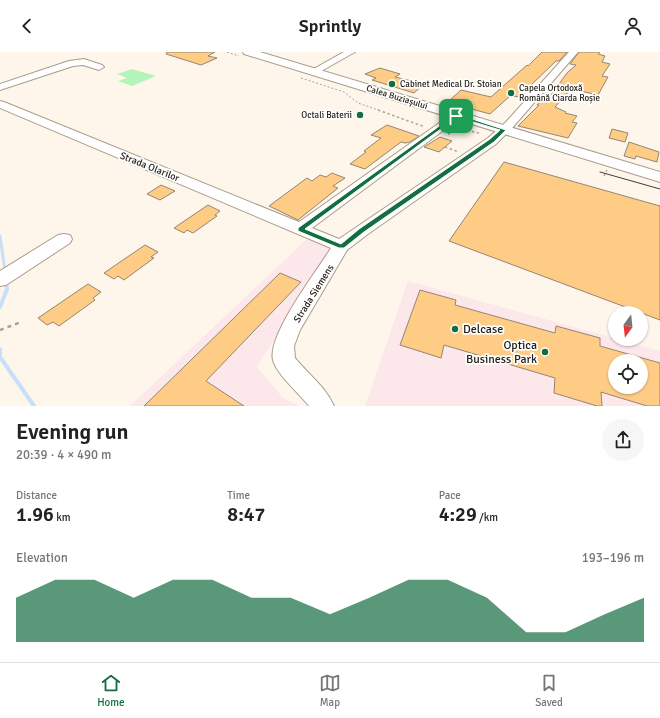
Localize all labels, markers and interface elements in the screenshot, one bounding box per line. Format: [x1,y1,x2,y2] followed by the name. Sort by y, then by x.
[16,15,38,37] icon: back
[299,15,361,37] text: Sprintly
[622,15,644,37] icon: person
[387,79,397,89] marker: Cabinet Medical Dr. Stoian
[400,79,502,90] place label: Cabinet Medical Dr. Stoian
[365,83,429,112] street label: Calea Buziașului
[519,83,600,104] place label: Capela Ortodoxă Română Ciarda Roșie
[506,88,516,98] marker: Capela Ortodoxă Română Ciarda Roșie
[439,99,473,133] pin
[445,105,467,127] icon: arrive
[301,110,352,121] place label: Octali Baterii
[355,110,365,120] marker: Octali Baterii
[118,150,181,184] street label: Strada Olarilor
[291,262,337,325] street label: Strada Siemens
[608,306,648,346] north arrow
[608,306,648,394] map controls
[463,322,503,337] place label: Delcase
[450,324,460,334] marker: Delcase
[466,338,537,367] place label: Optica Business Park
[540,347,550,357] marker: Optica Business Park
[608,354,648,394] button: locate
[16,418,129,445] text: Evening run
[602,419,644,461] button: share
[16,447,111,463] text: 20:39 · 4 × 490 m
[16,489,57,502] text: Distance
[227,489,250,502] text: Time
[439,489,461,502] text: Pace
[16,502,54,527] text: 1.96
[227,502,265,527] text: 8:47
[439,502,477,527] text: 4:29
[54,511,71,524] text: km
[477,511,498,524] text: /km
[16,550,68,566] text: Elevation
[582,550,644,566] text: 193–196 m
[97,672,125,709] tab: Home
[319,672,341,709] tab: Map
[535,672,563,709] tab: Saved

